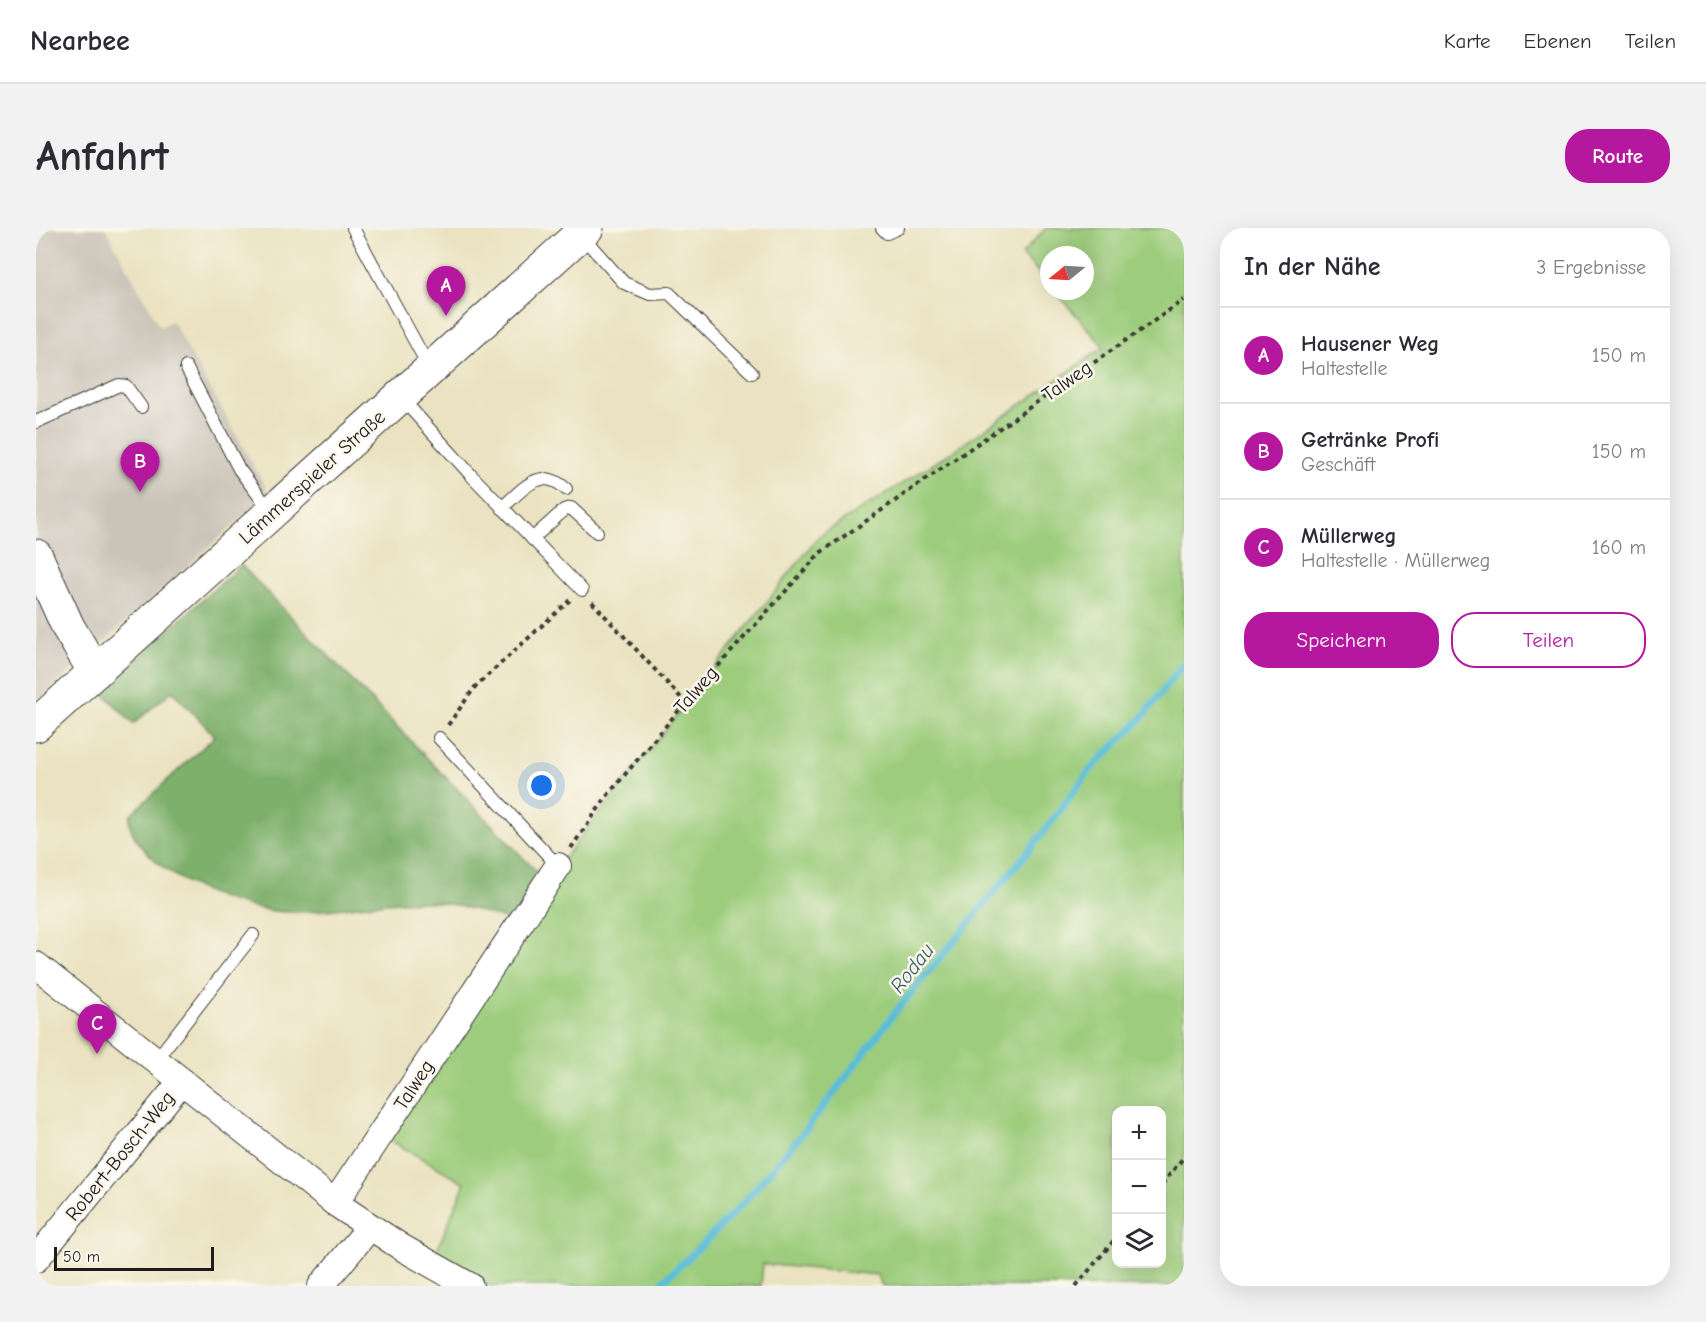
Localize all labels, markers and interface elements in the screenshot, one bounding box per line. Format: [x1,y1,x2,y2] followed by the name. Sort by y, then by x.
[30,25,130,57] text: Nearbee
[1444,29,1491,53] text: Karte
[1524,29,1592,53] text: Ebenen
[1625,29,1676,53] text: Teilen
[1565,129,1670,183] button: Route
[36,132,169,181] text: Anfahrt
[1040,246,1094,300] north arrow
[1244,252,1381,282] text: In der Nähe
[1536,256,1646,279] text: 3 Ergebnisse
[426,266,466,316] pin: A
[1301,331,1439,357] text: Hausener Weg
[1258,344,1269,367] text: A
[1592,344,1646,367] text: 150 m
[1038,356,1096,406] street label: Talweg
[1301,357,1388,380] text: Haltestelle
[234,405,390,549] street label: Lämmerspieler Straße
[1301,427,1439,453] text: Getränke Profi
[1257,440,1270,463] text: B
[1592,440,1646,463] text: 150 m
[120,442,160,492] pin: B
[1301,453,1376,476] text: Geschäft
[1301,523,1397,549] text: Müllerweg
[1257,536,1270,559] text: C
[1592,536,1646,559] text: 160 m
[1301,549,1490,572] text: Haltestelle · Müllerweg
[1244,612,1439,668] button: Speichern
[1451,612,1646,668] button: Teilen
[669,662,723,718] street label: Talweg
[527,771,556,800] your location
[885,938,939,998] water label: Rodau
[78,1004,116,1054] pin: C
[389,1055,439,1115] street label: Talweg
[61,1087,179,1225] street label: Robert-Bosch-Weg
[1112,1106,1166,1268] map controls
[1112,1106,1166,1160] button: +
[1112,1160,1166,1214] button: −
[1112,1214,1166,1268] button: layers
[54,1244,214,1272] scale bar
[63,1248,100,1266] text: 50 m

